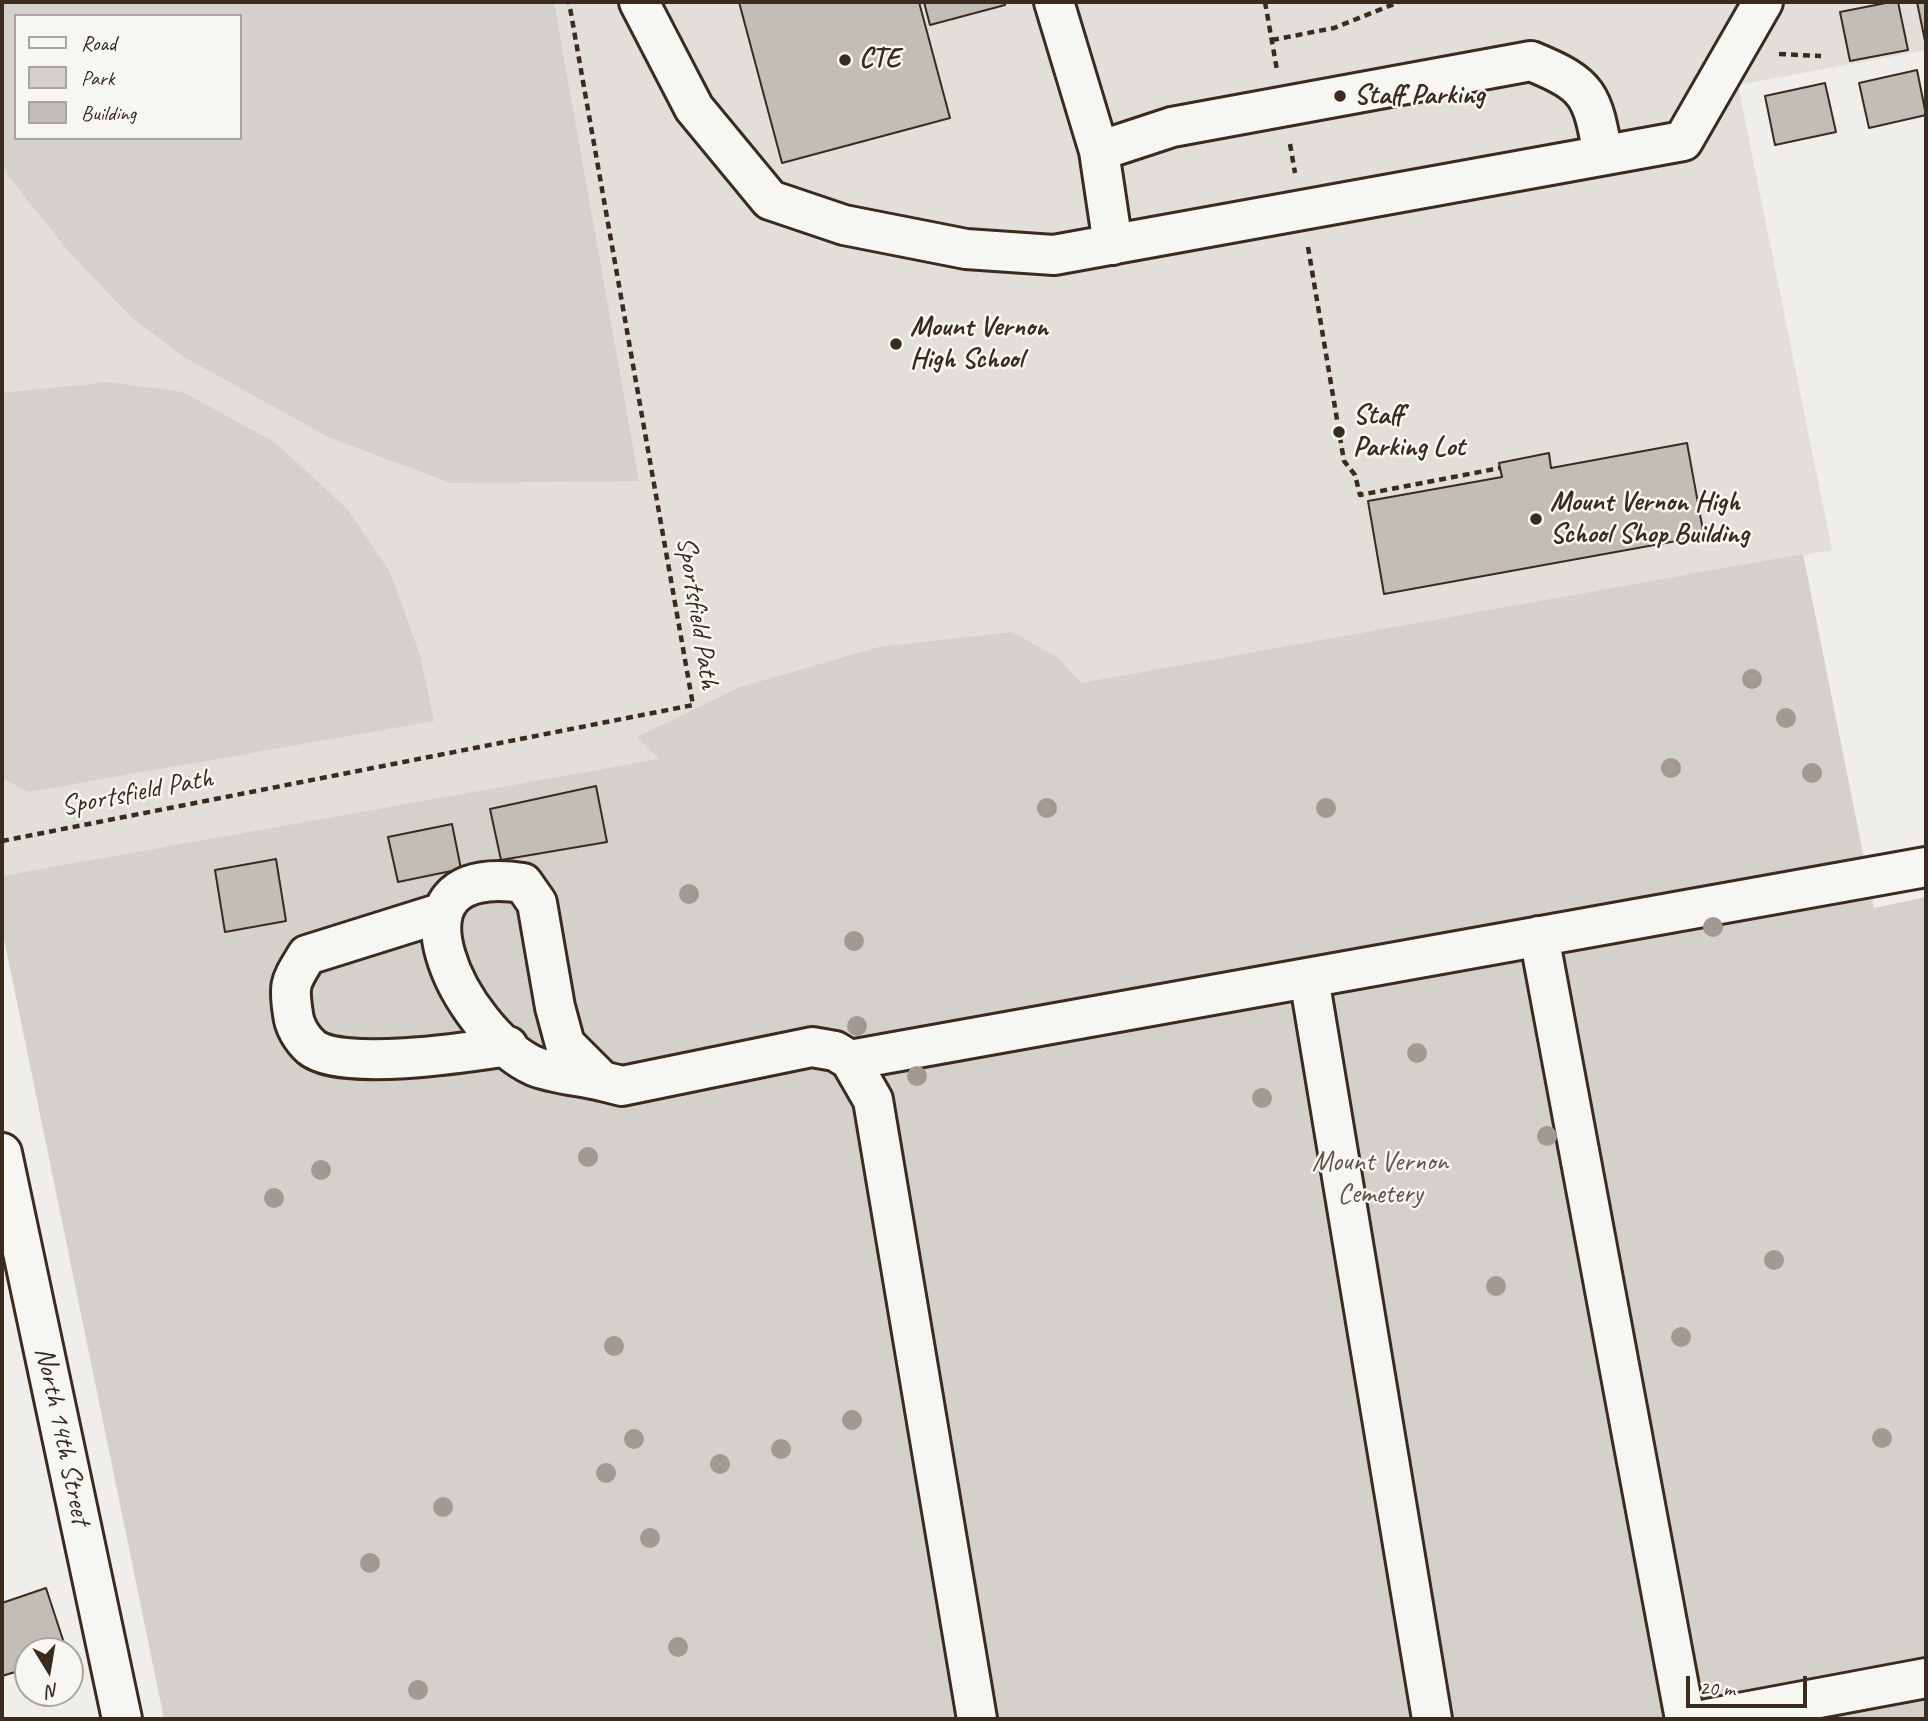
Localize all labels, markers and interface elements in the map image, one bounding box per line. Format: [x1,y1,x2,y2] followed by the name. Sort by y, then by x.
[14,14,242,140] legend
[81,30,116,56] text: Road
[859,43,900,77] place label: CTE
[837,52,853,68] marker: CTE
[81,65,114,91] text: Park
[1354,79,1485,113] place label: Staff Parking
[1332,88,1348,104] marker: Staff Parking
[81,100,136,126] text: Building
[910,311,1048,377] place label: Mount Vernon High School
[888,336,904,352] marker: Mount Vernon High School
[1353,399,1465,465] place label: Staff Parking Lot
[1331,424,1347,440] marker: Staff Parking Lot
[1550,486,1749,552] place label: Mount Vernon High School Shop Building
[1528,511,1544,527] marker: Mount Vernon High School Shop Building
[668,535,726,691] street label: Sportsfield Path
[58,762,216,824] street label: Sportsfield Path
[1312,1146,1448,1212] park label: Mount Vernon Cemetery
[27,1344,97,1528] street label: North 14th Street
[14,1637,84,1707] north arrow
[1690,1662,1811,1706] scale bar
[1699,1675,1735,1701] text: 20 m
[45,1678,61,1704] text: N

